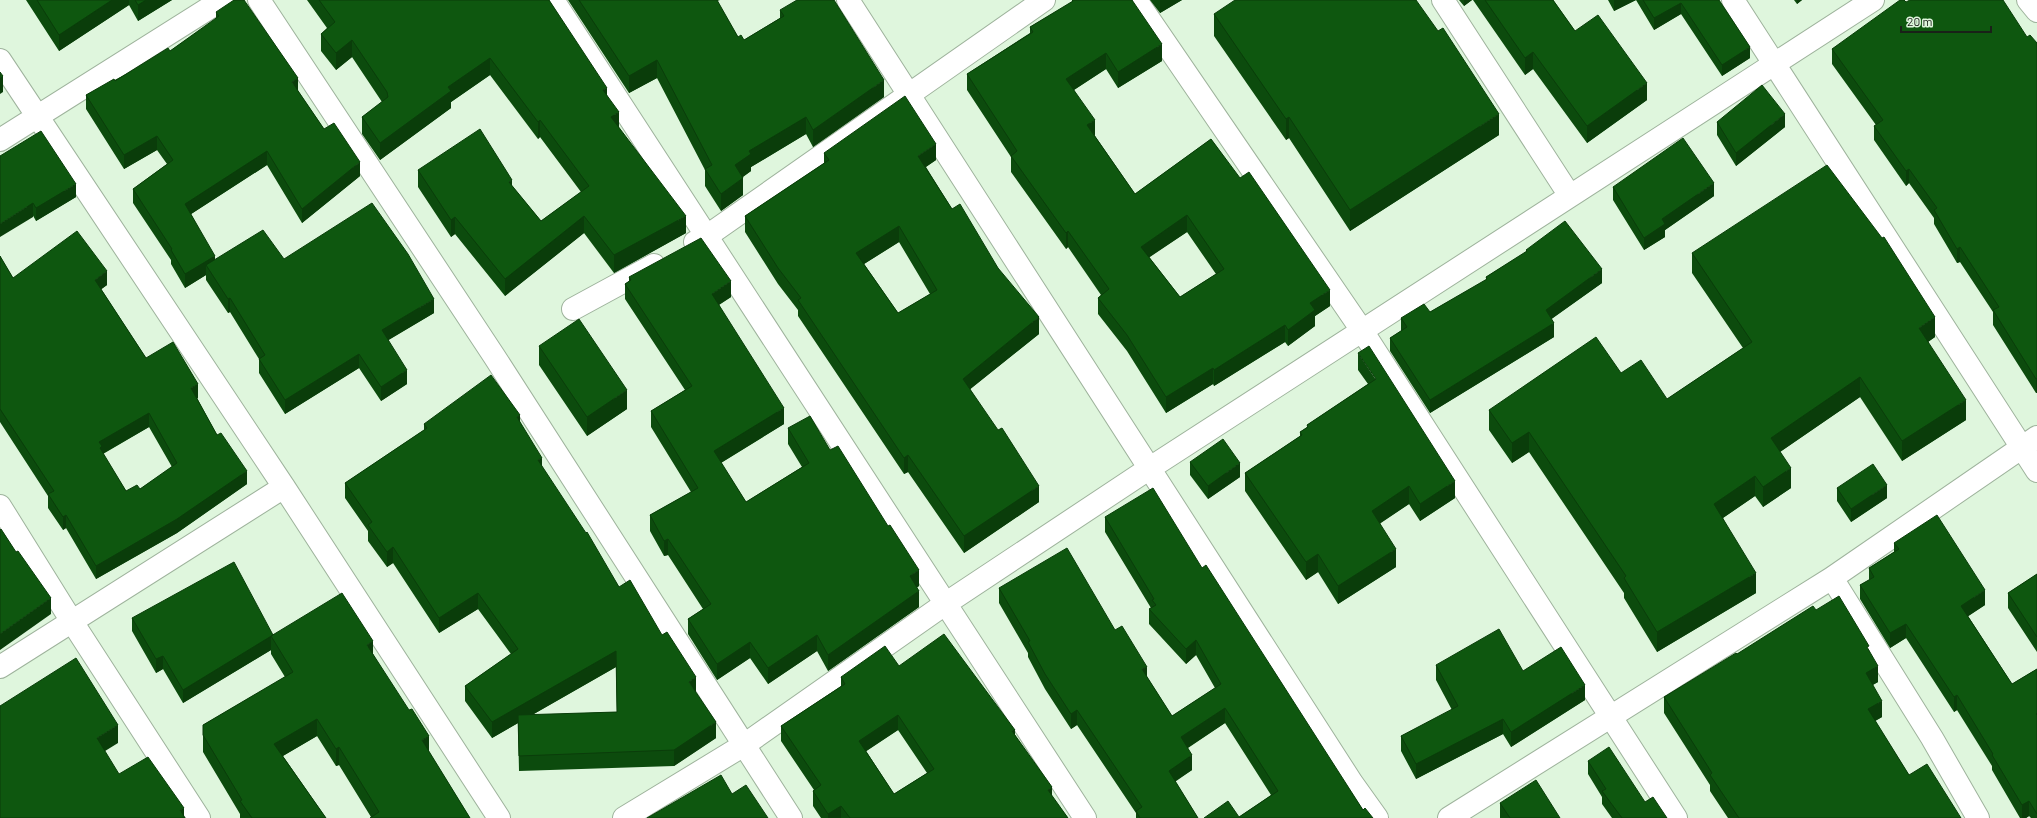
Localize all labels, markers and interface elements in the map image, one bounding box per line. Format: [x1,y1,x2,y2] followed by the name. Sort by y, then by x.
[1901,8,1991,34] scale bar
[1907,14,1933,28] text: 20 m

